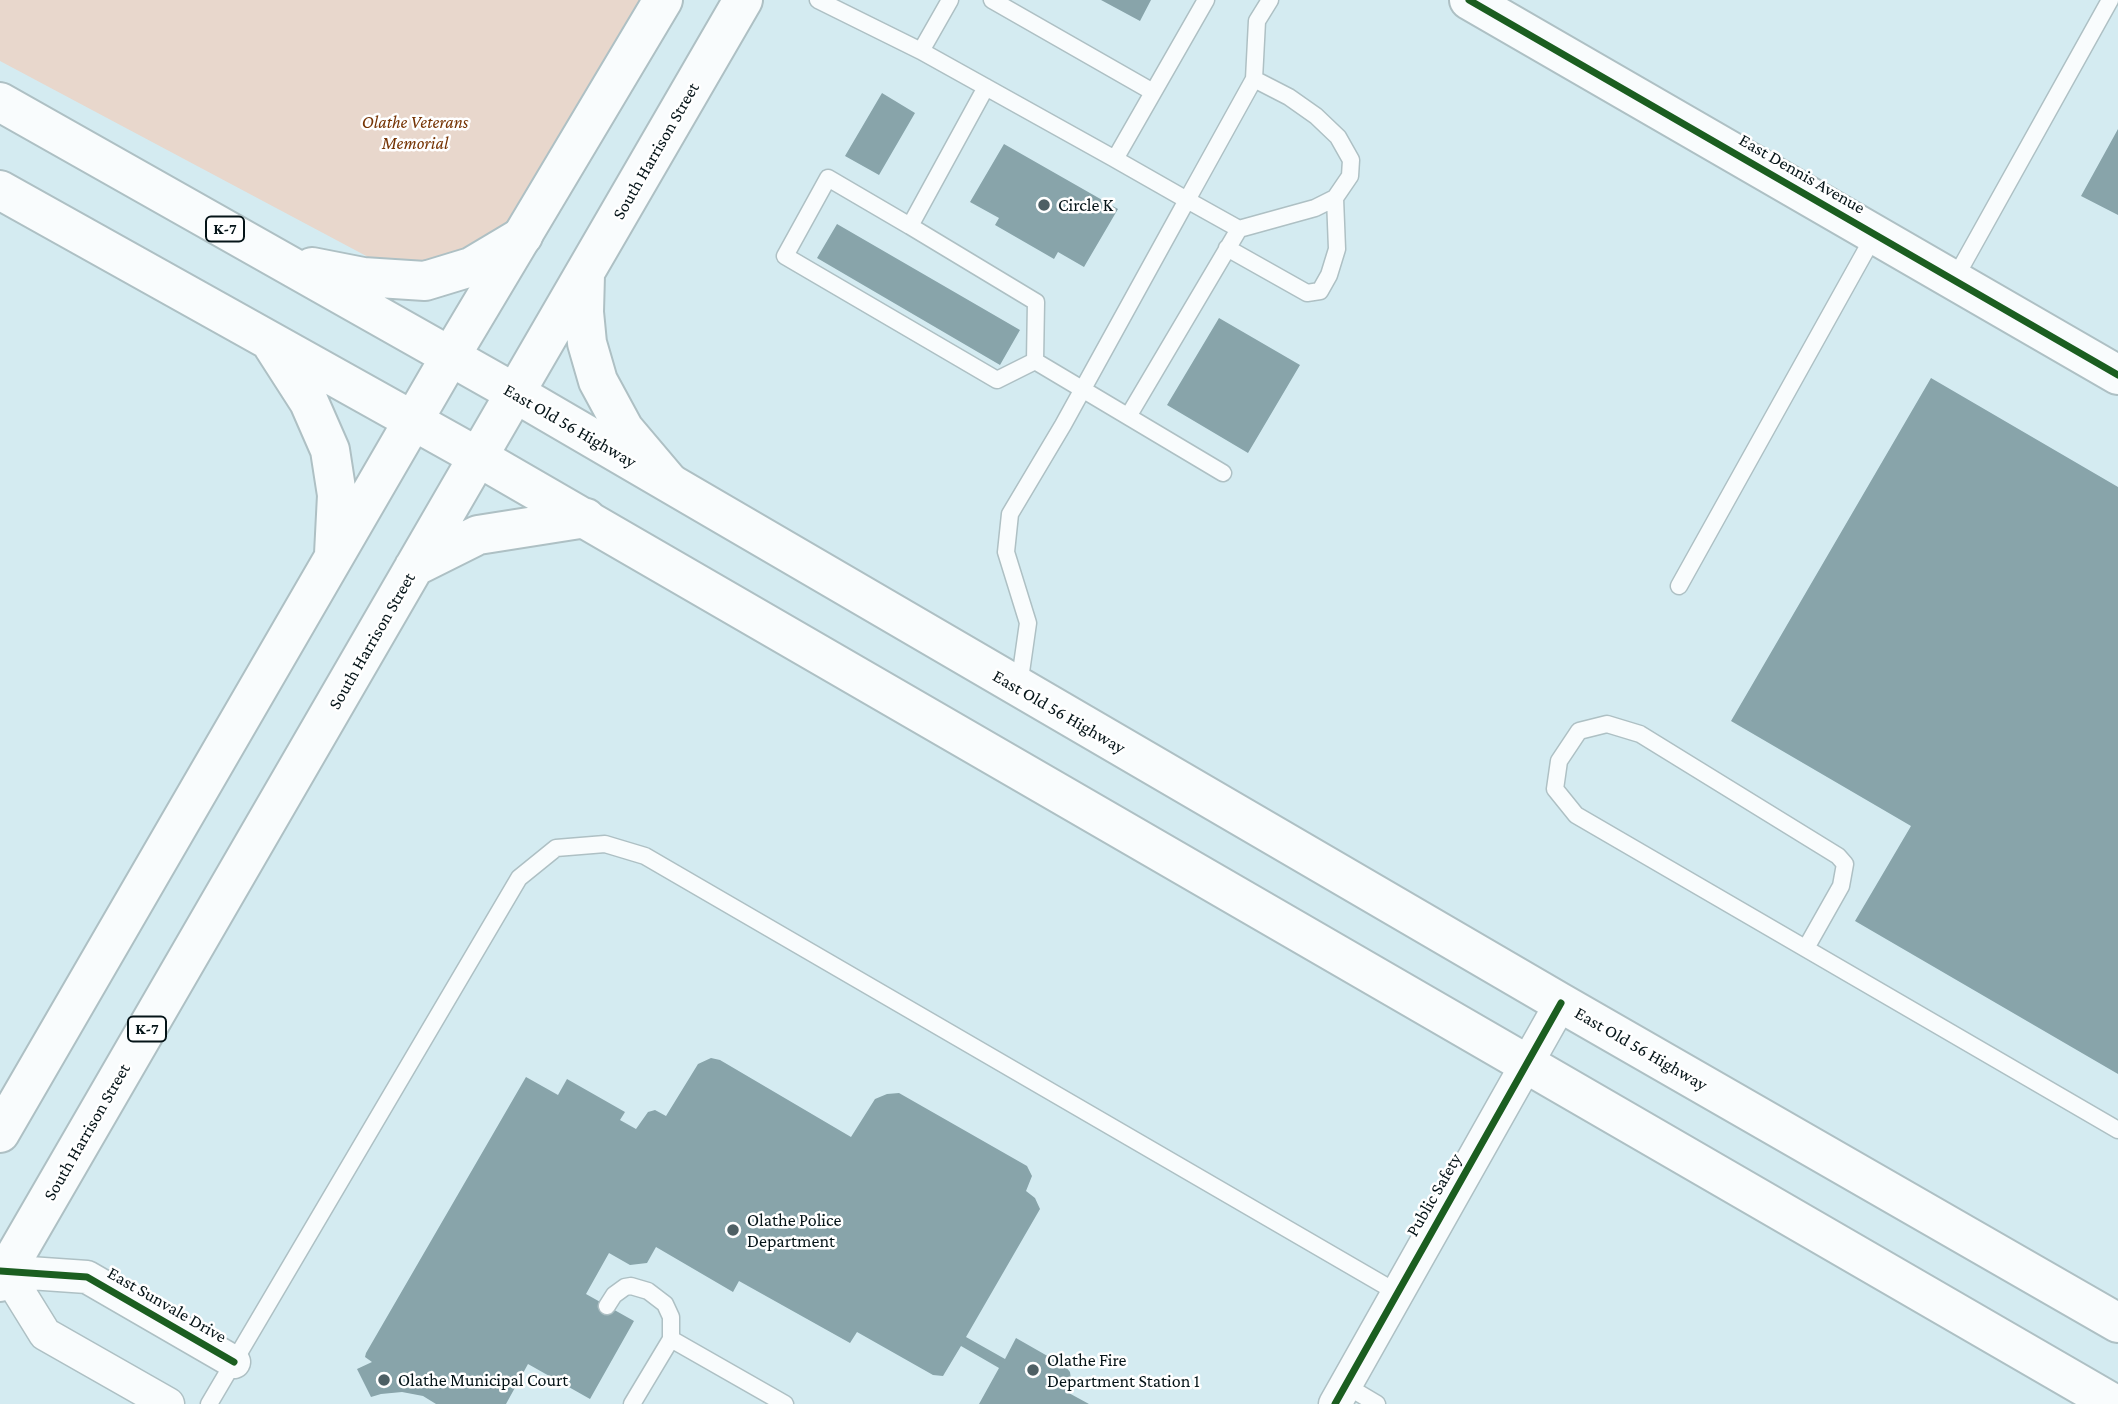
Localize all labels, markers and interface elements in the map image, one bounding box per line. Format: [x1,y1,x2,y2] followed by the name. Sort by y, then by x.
[608,79,704,223] street label: South Harrison Street
[362,111,468,154] park label: Olathe Veterans Memorial
[1735,129,1869,219] street label: East Dennis Avenue
[1058,194,1113,216] place label: Circle K
[1036,197,1052,213] marker: Circle K
[206,216,244,242] road number: K-7
[500,379,640,473] street label: East Old 56 Highway
[324,569,420,713] street label: South Harrison Street
[989,665,1129,759] street label: East Old 56 Highway
[1571,1002,1711,1096] street label: East Old 56 Highway
[128,1016,166,1042] road number: K-7
[39,1060,135,1204] street label: South Harrison Street
[1402,1150,1466,1240] street label: Public Safety
[747,1209,841,1252] place label: Olathe Police Department
[725,1222,741,1238] marker: Olathe Police Department
[104,1262,230,1348] street label: East Sunvale Drive
[1047,1349,1200,1392] place label: Olathe Fire Department Station 1
[1025,1362,1041,1378] marker: Olathe Fire Department Station 1
[398,1369,568,1391] place label: Olathe Municipal Court
[376,1372,392,1388] marker: Olathe Municipal Court

